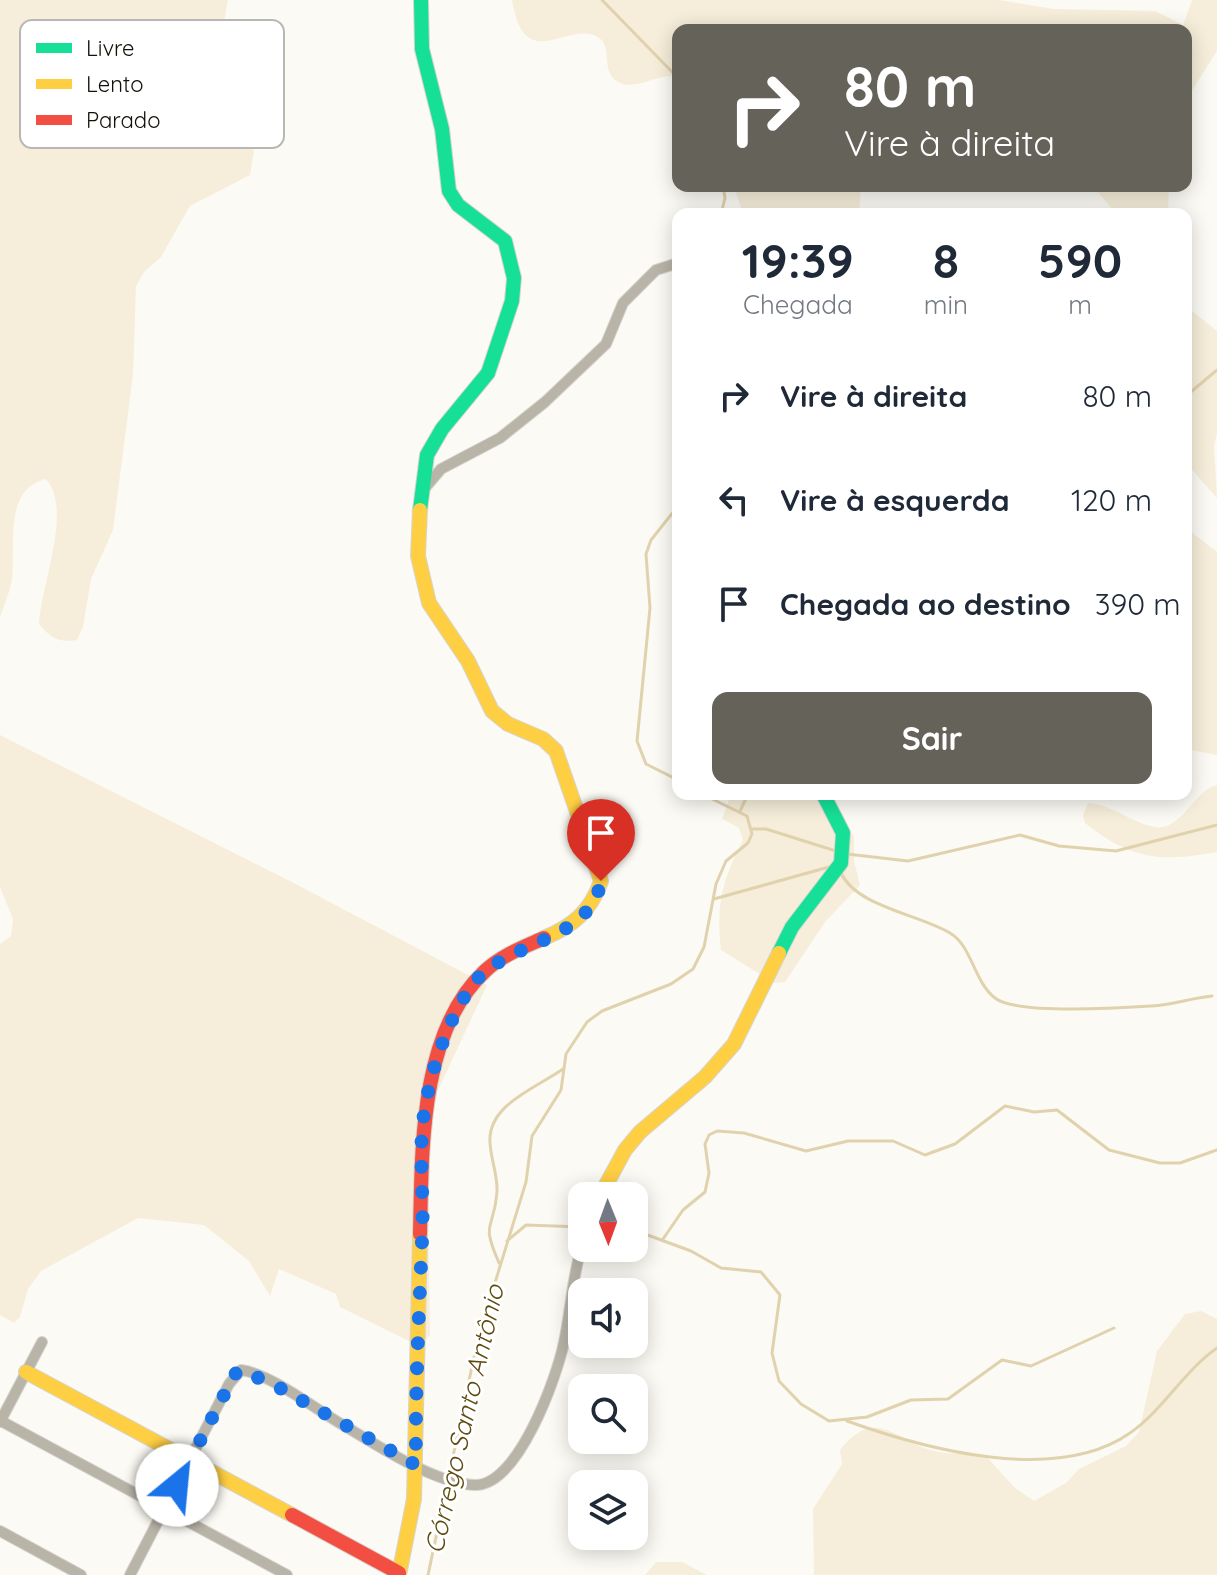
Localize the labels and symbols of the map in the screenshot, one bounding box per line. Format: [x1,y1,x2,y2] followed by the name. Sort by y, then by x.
[20,20,284,148] legend
[86,34,134,62] text: Livre
[86,70,144,98] text: Lento
[86,106,161,134] text: Parado
[567,799,635,881] pin
[568,1182,648,1262] north arrow
[417,1280,511,1557] water label: Córrego Santo Antônio
[135,1443,219,1527] position arrow

